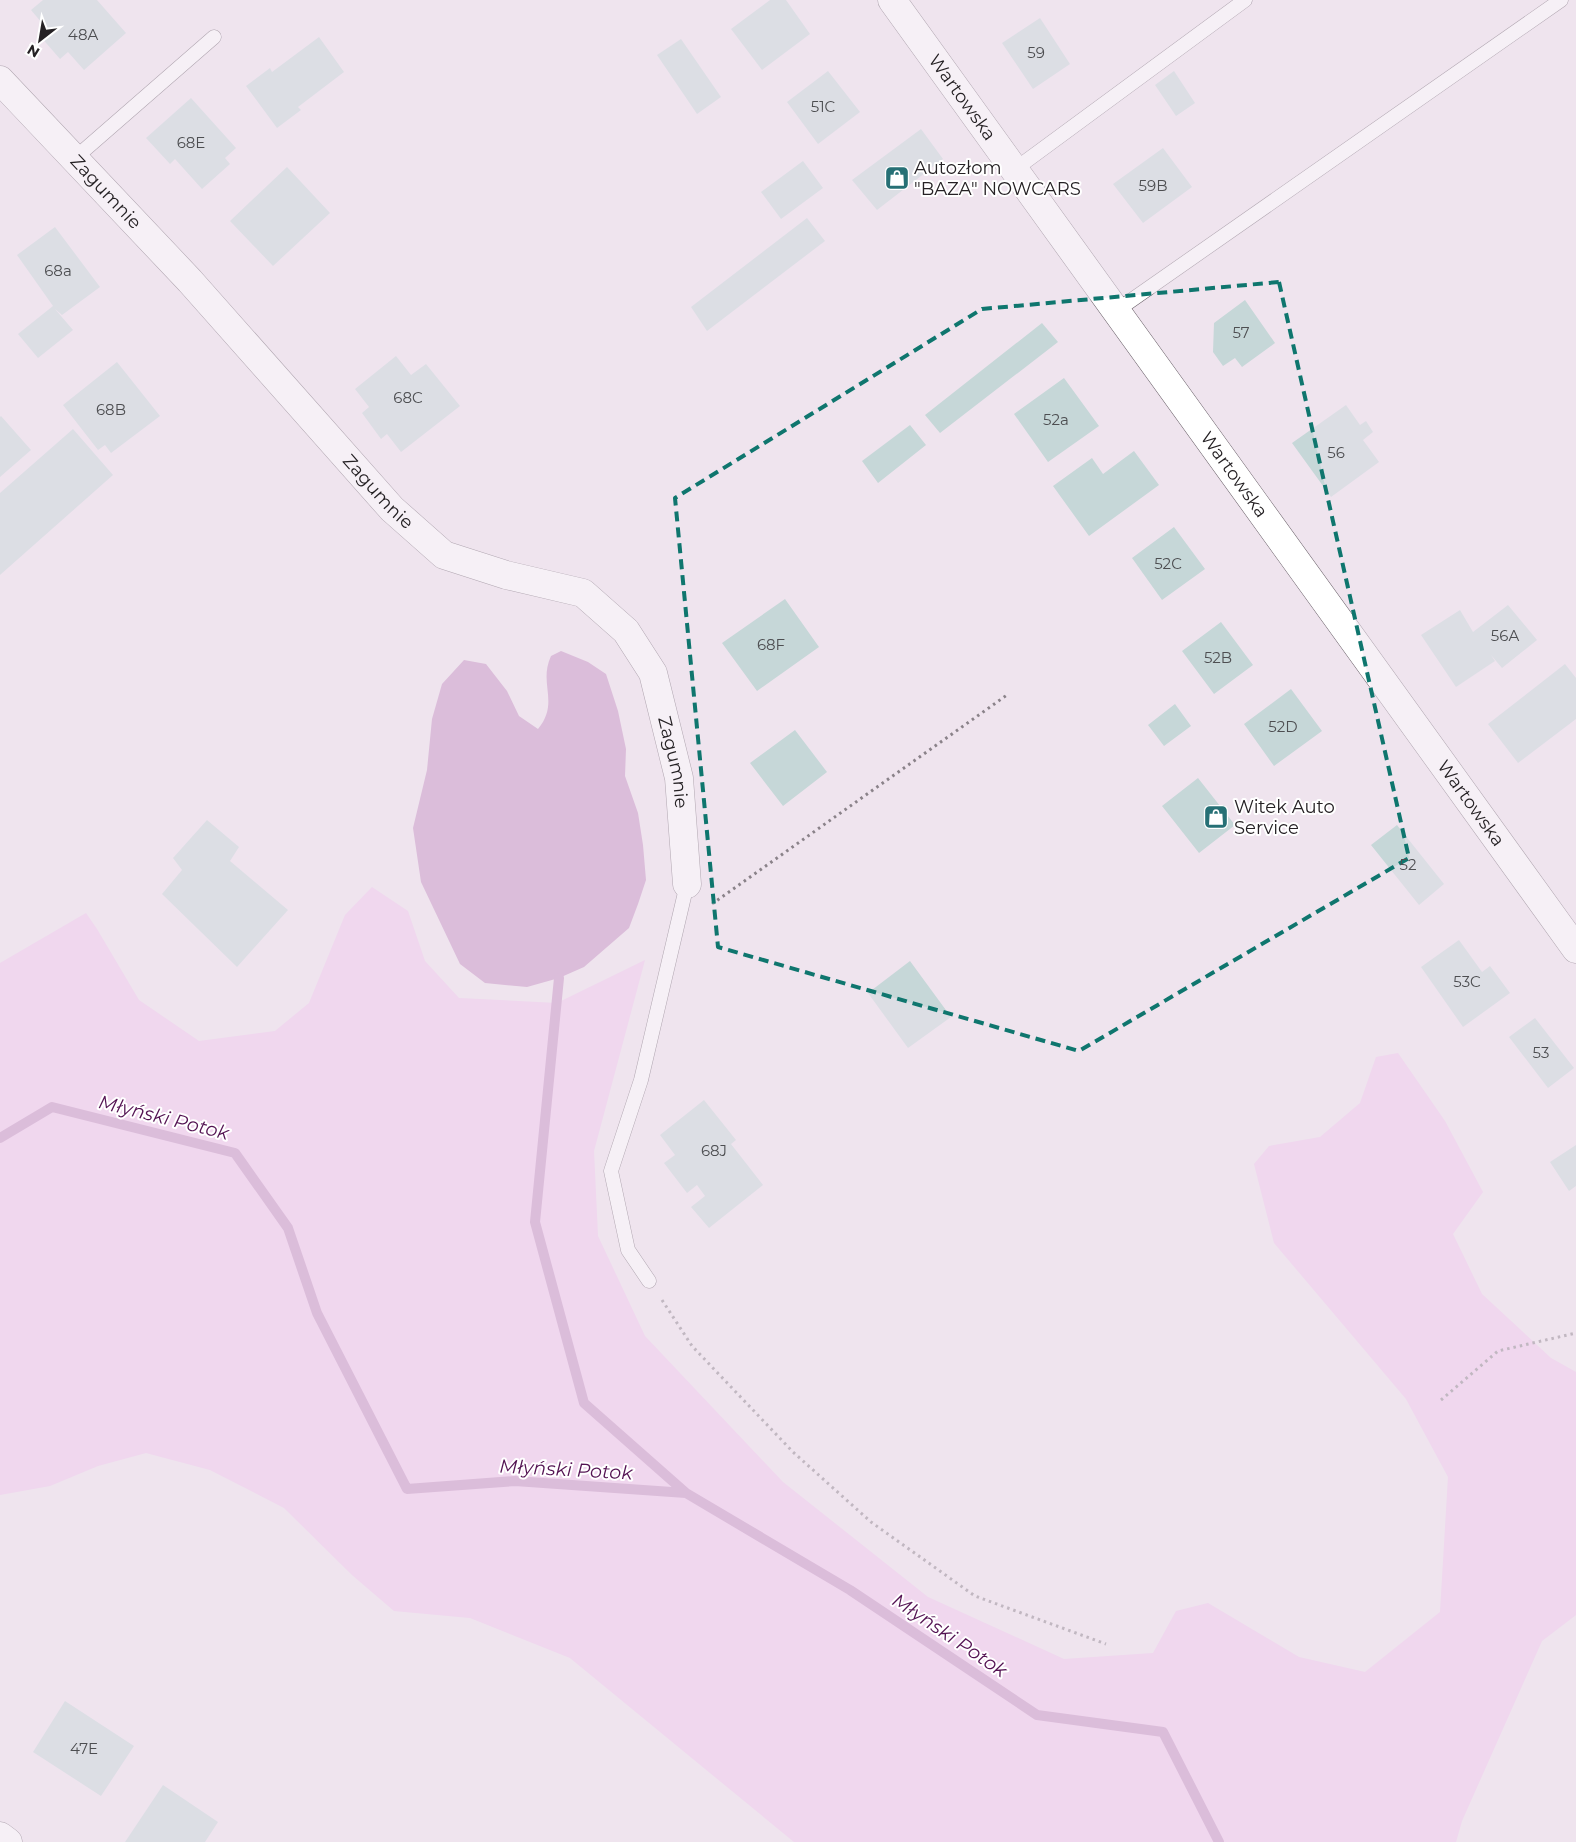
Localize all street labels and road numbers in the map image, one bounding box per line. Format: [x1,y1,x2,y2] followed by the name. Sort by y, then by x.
[924,50,1001,145] street label: Wartowska
[66,150,146,234] street label: Zagumnie
[1196,427,1272,522] street label: Wartowska
[338,450,418,534] street label: Zagumnie
[653,714,692,809] street label: Zagumnie
[1432,756,1509,850] street label: Wartowska

